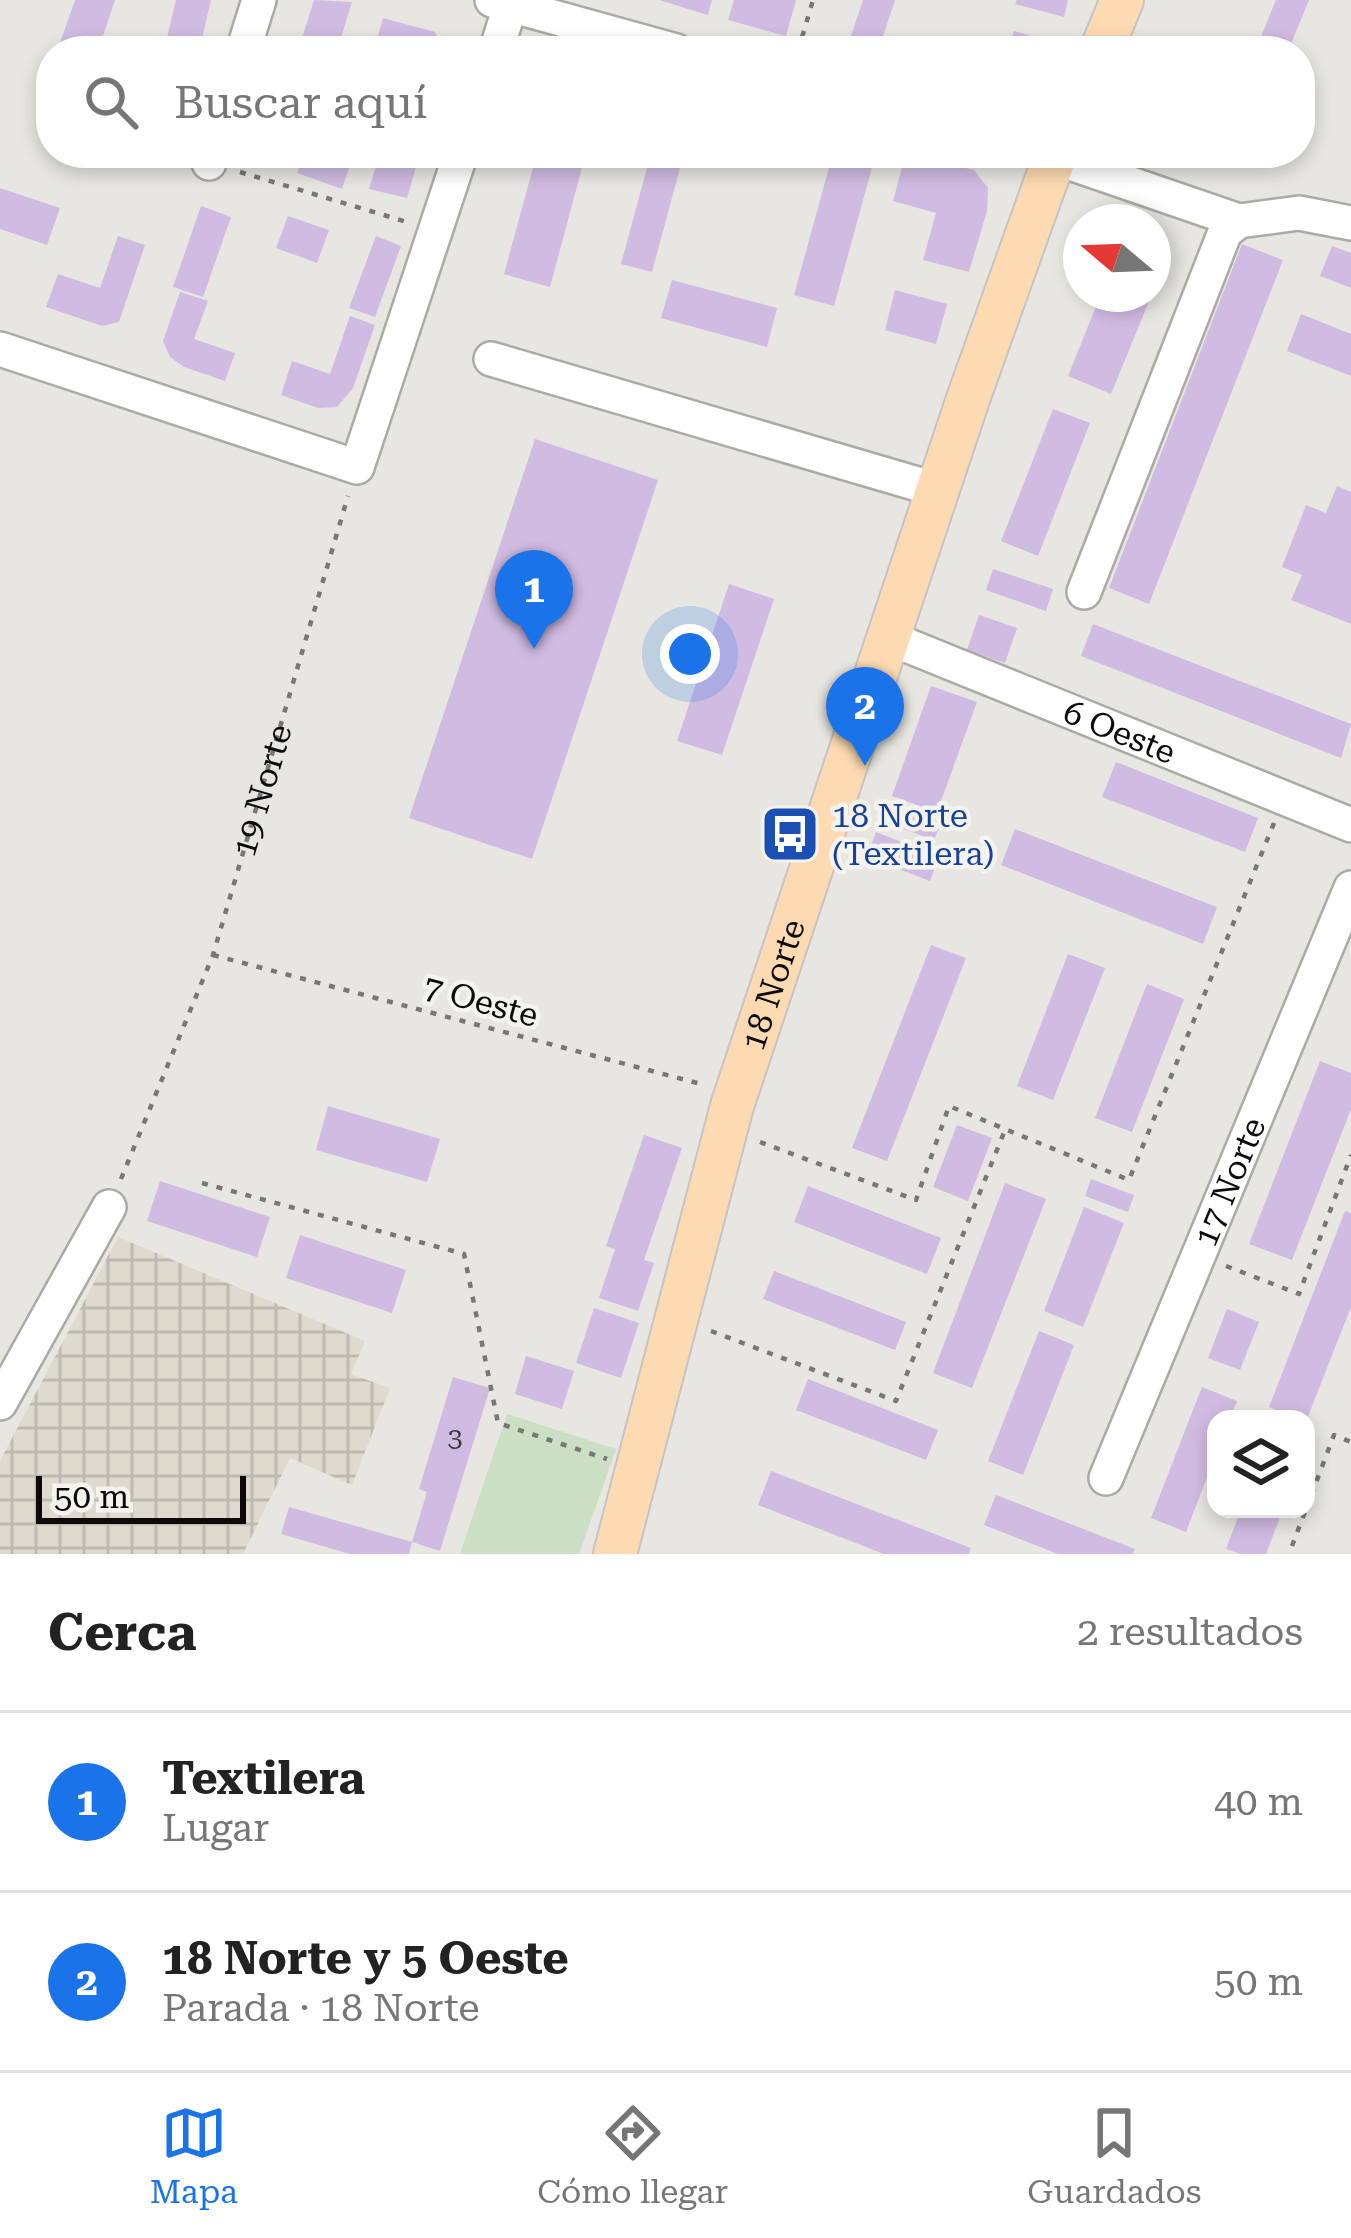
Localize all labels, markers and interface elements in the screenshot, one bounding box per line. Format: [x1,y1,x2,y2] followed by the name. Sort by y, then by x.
[36,36,1315,168] search box
[78,69,144,135] icon: search
[174,76,427,129] text: Buscar aquí
[1063,204,1171,312] north arrow
[495,550,573,649] pin: 1
[660,624,720,684] your location
[826,667,904,766] pin: 2
[1058,691,1181,771] street label: 6 Oeste
[224,719,299,861] street label: 19 Norte
[832,796,994,873] place label: 18 Norte (Textilera)
[759,803,821,865] bus stop icon: 18 Norte (Textilera)
[733,914,813,1055] street label: 18 Norte
[419,967,543,1035] street label: 7 Oeste
[1185,1111,1273,1252] street label: 17 Norte
[1207,1410,1315,1518] map controls
[1207,1410,1315,1518] button: layers
[447,1422,463,1454] house number: 3
[36,1470,246,1523] scale bar
[54,1477,129,1516] text: 50 m
[48,1603,197,1662] text: Cerca
[1077,1609,1303,1655] text: 2 resultados
[162,1752,365,1805] text: Textilera
[76,1779,98,1825] text: 1
[1214,1779,1303,1825] text: 40 m
[162,1805,269,1851] text: Lugar
[162,1932,569,1985] text: 18 Norte y 5 Oeste
[76,1959,98,2005] text: 2
[1214,1959,1303,2005] text: 50 m
[162,1985,480,2031] text: Parada · 18 Norte
[150,2100,238,2211] tab: Mapa
[537,2100,728,2211] tab: Cómo llegar
[1027,2100,1201,2211] tab: Guardados

